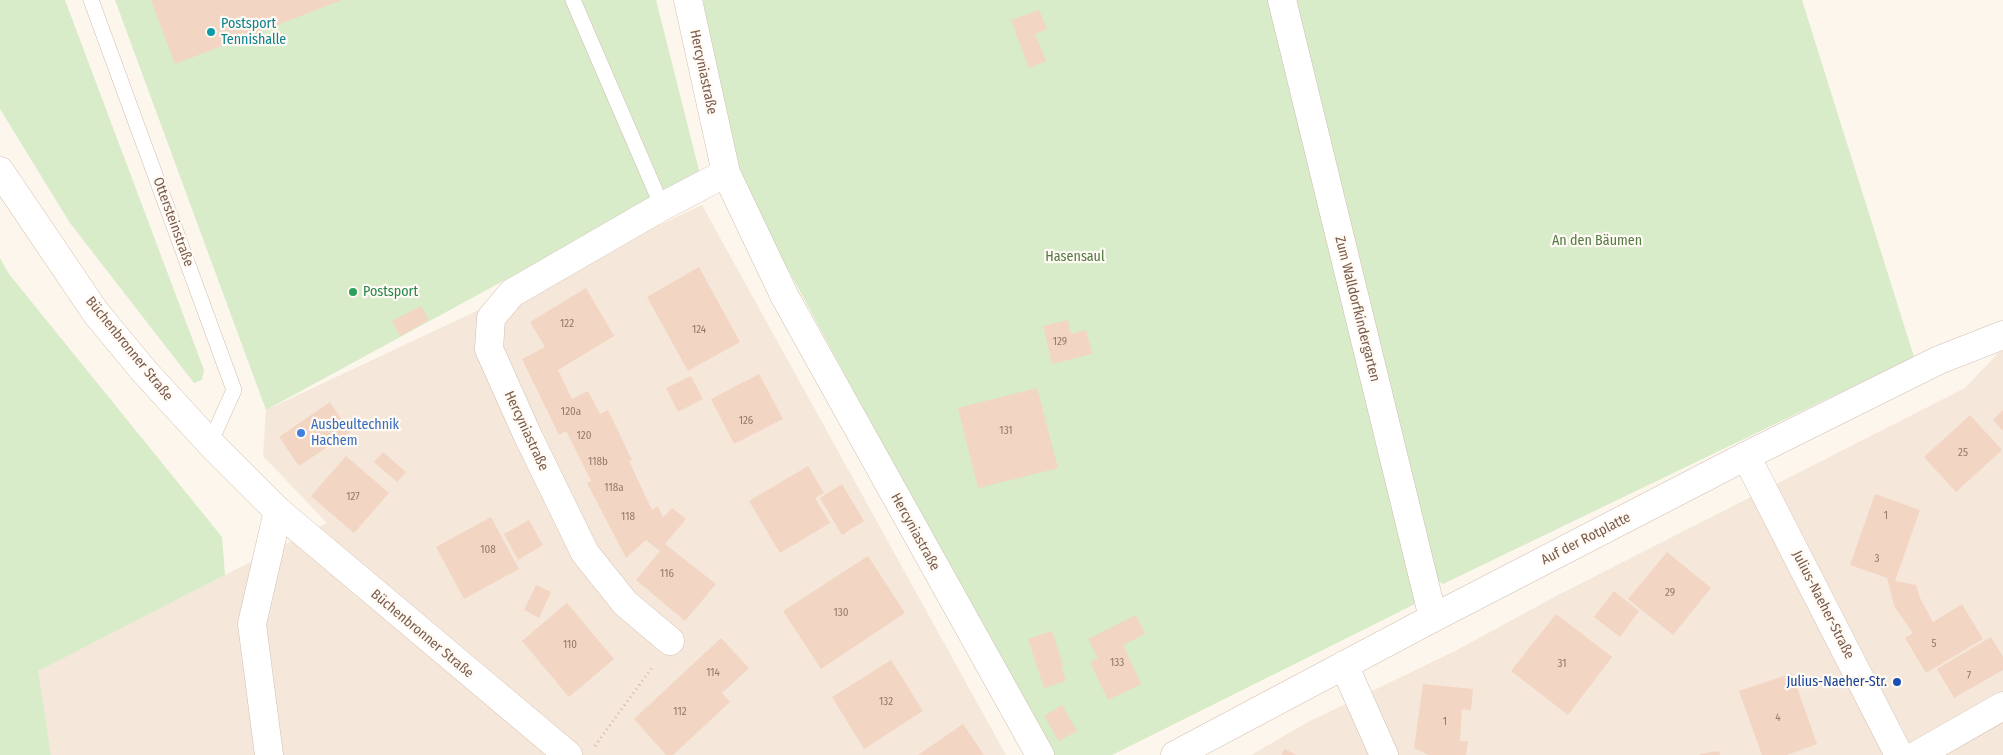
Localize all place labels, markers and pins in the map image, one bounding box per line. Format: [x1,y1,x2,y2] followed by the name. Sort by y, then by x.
[221,16,286,48] place label: Postsport Tennishalle
[205,26,217,38] marker: Postsport Tennishalle
[363,284,418,300] place label: Postsport
[347,286,359,298] marker: Postsport
[311,417,399,450] place label: Ausbeultechnik Hachem
[295,427,307,439] marker: Ausbeultechnik Hachem
[1786,674,1887,690] place label: Julius-Naeher-Str.
[1891,676,1903,688] marker: Julius-Naeher-Str.

